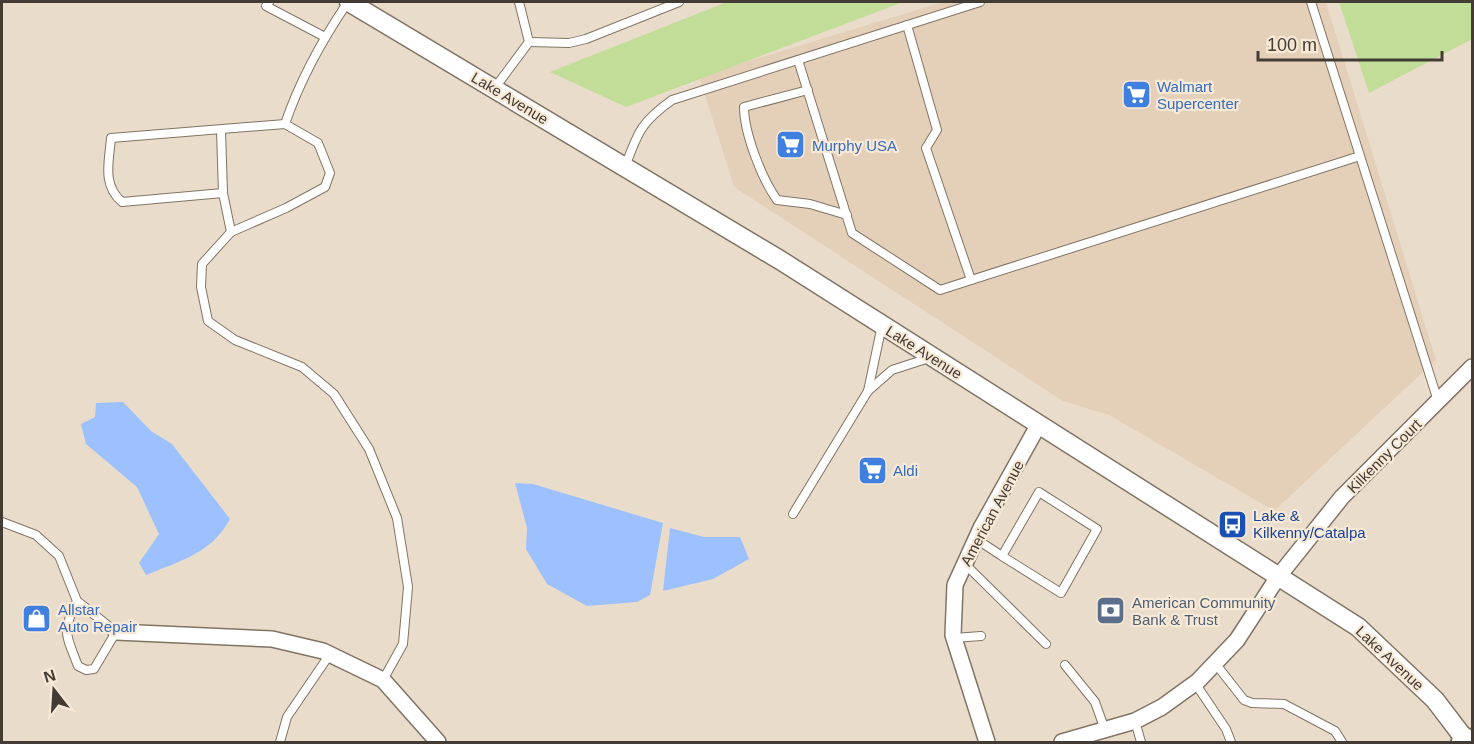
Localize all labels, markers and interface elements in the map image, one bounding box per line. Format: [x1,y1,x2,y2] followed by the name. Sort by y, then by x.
[1258,24,1442,62] scale bar
[1267,35,1317,55] text: 100 m
[469,68,551,128] street label: Lake Avenue
[1157,78,1239,112] place label: Walmart Supercenter
[1120,79,1152,111] supermarket icon: Walmart Supercenter
[775,129,807,161] supermarket icon: Murphy USA
[812,137,897,154] place label: Murphy USA
[883,322,965,382] street label: Lake Avenue
[1344,415,1425,496] street label: Kilkenny Court
[856,454,888,486] supermarket icon: Aldi
[957,457,1027,569] street label: American Avenue
[893,462,918,479] place label: Aldi
[1253,507,1366,541] place label: Lake & Kilkenny/Catalpa
[1216,508,1248,540] bus stop icon: Lake & Kilkenny/Catalpa
[1132,594,1276,628] place label: American Community Bank & Trust
[1095,595,1127,627] bank icon: American Community Bank & Trust
[58,601,137,635] place label: Allstar Auto Repair
[21,602,53,634] shop icon: Allstar Auto Repair
[1353,622,1427,694] street label: Lake Avenue
[24,660,84,720] north arrow
[42,666,58,686] text: N

